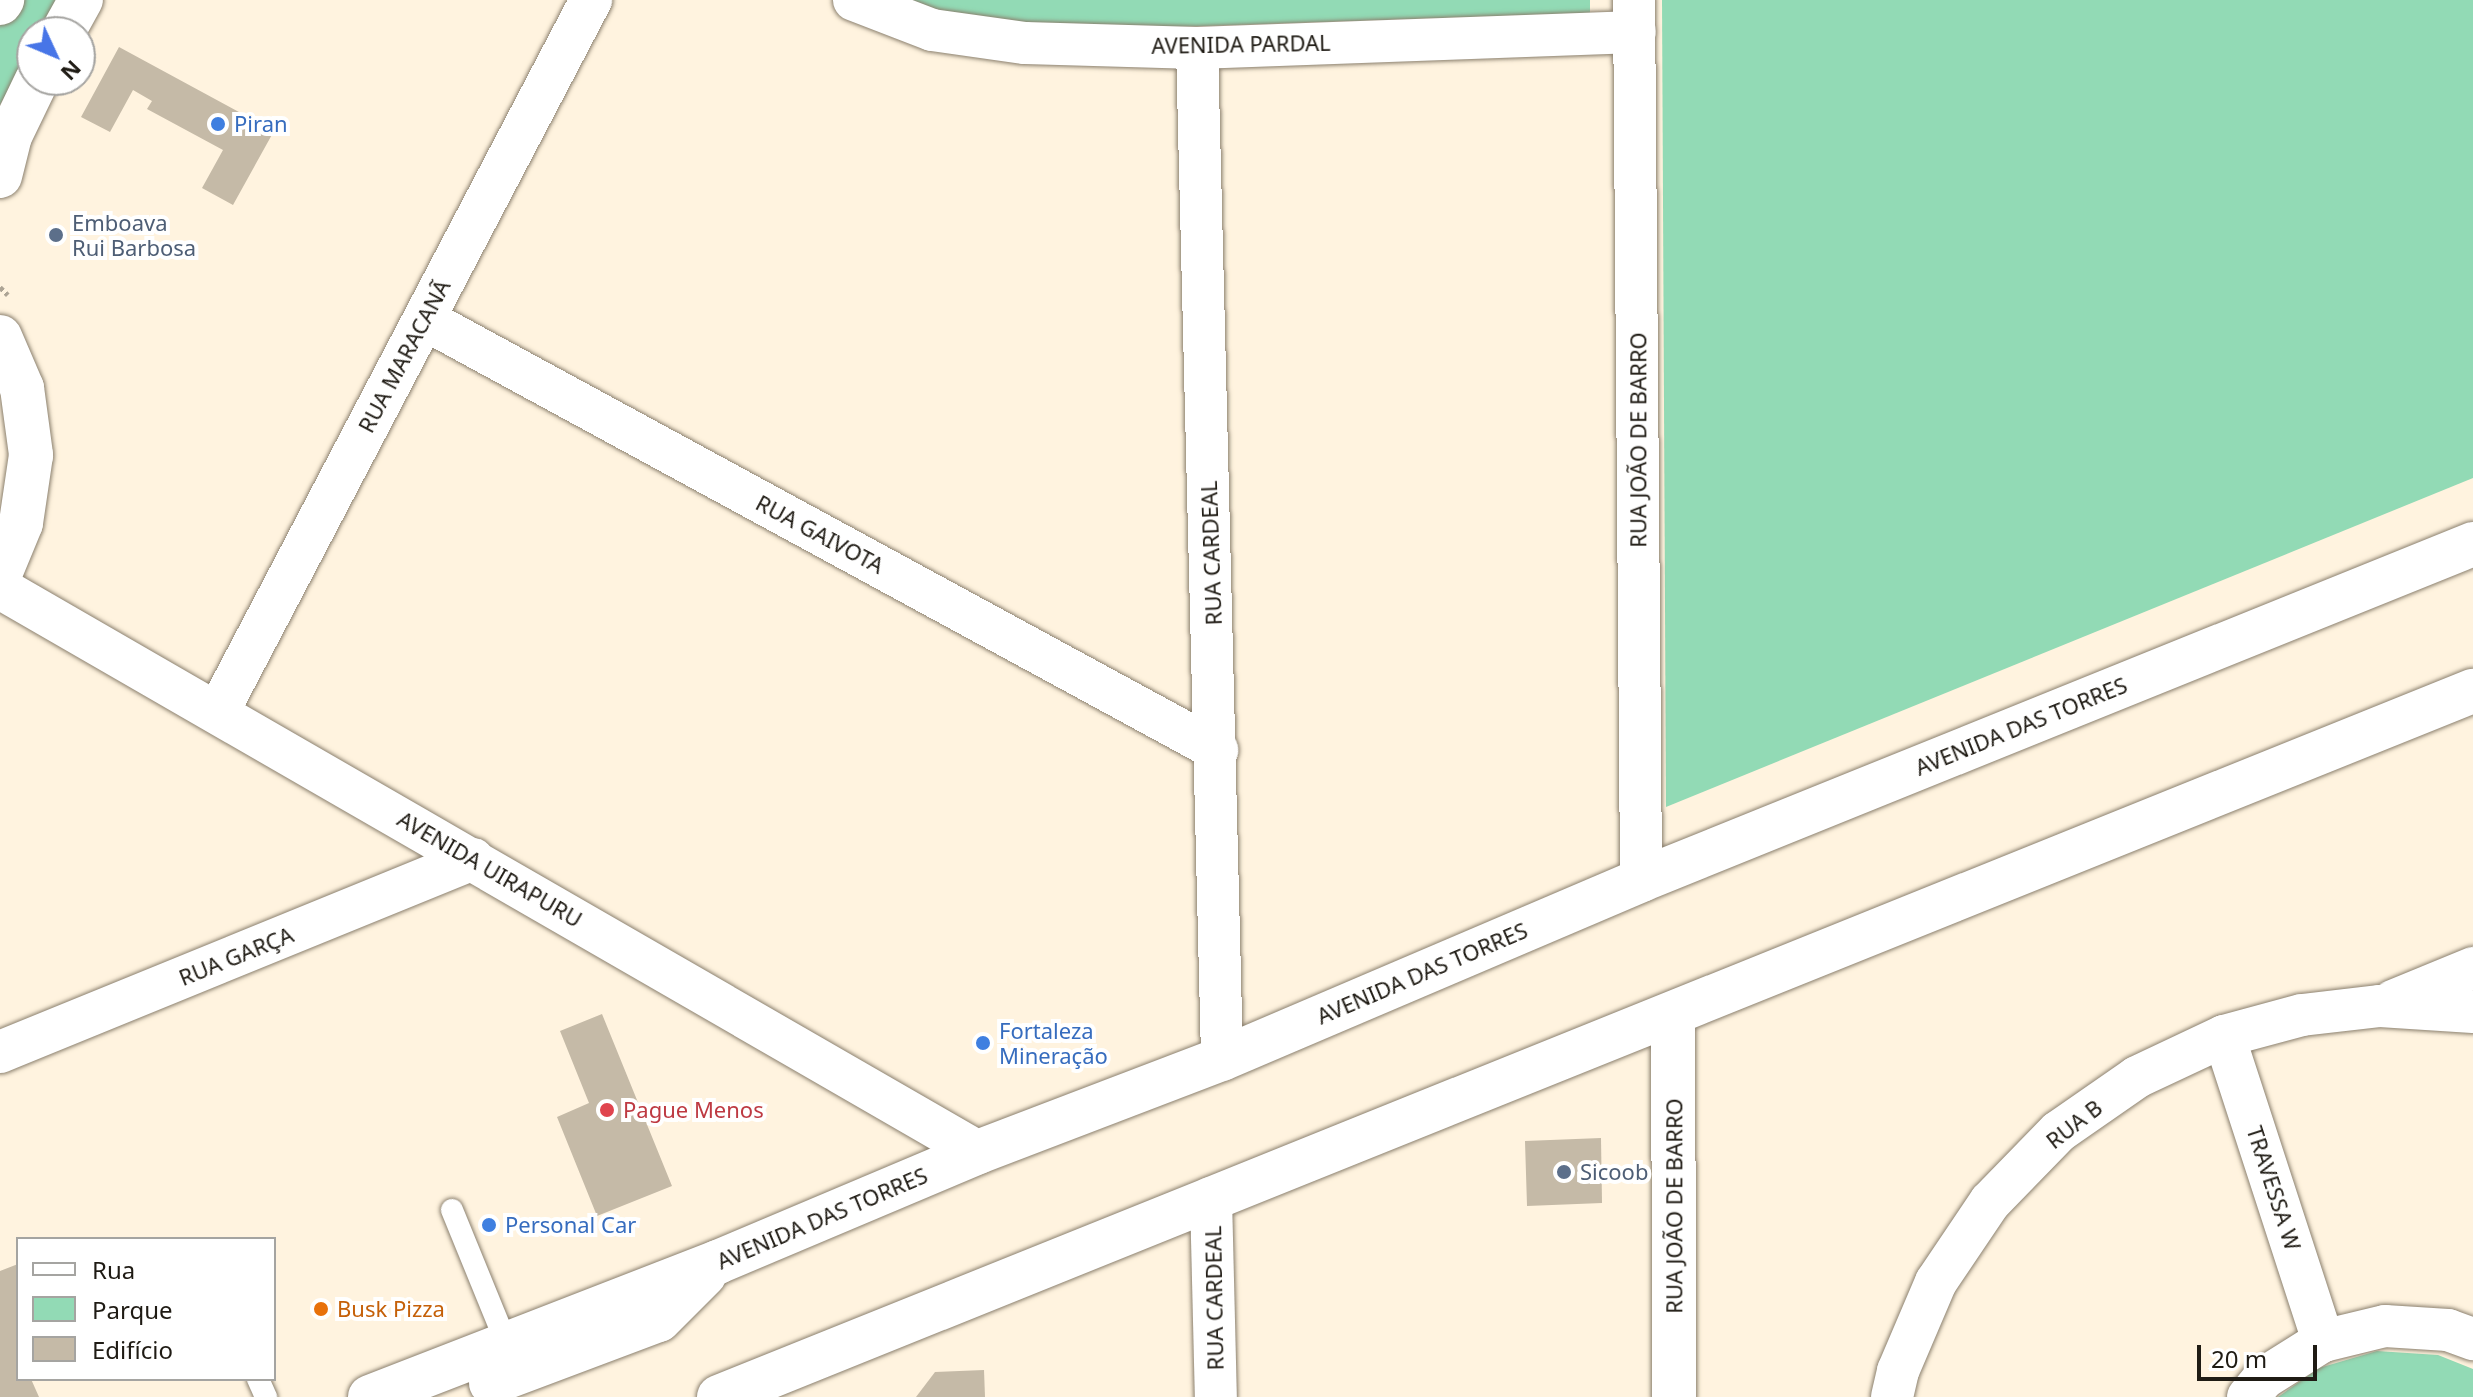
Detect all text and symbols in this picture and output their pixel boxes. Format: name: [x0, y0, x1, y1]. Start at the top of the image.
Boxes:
north arrow: [16, 16, 96, 96]
street label: AVENIDA PARDAL: [1151, 29, 1331, 59]
text: N: [55, 54, 89, 88]
place label: Piran: [234, 111, 288, 137]
marker: Piran: [209, 115, 227, 133]
place label: Emboava Rui Barbosa: [72, 209, 196, 260]
marker: Emboava Rui Barbosa: [47, 226, 65, 244]
street label: RUA MARACANÃ: [353, 275, 455, 437]
street label: RUA JOÃO DE BARRO: [1625, 332, 1651, 548]
street label: RUA CARDEAL: [1195, 480, 1227, 626]
street label: RUA GAIVOTA: [752, 489, 888, 579]
street label: AVENIDA DAS TORRES: [1911, 671, 2131, 781]
street label: AVENIDA UIRAPURU: [393, 805, 587, 933]
street label: AVENIDA DAS TORRES: [1313, 917, 1531, 1029]
street label: RUA GARÇA: [175, 921, 297, 991]
place label: Fortaleza Mineração: [999, 1017, 1108, 1068]
marker: Fortaleza Mineração: [974, 1034, 992, 1052]
street label: RUA B: [2041, 1094, 2107, 1154]
place label: Pague Menos: [623, 1097, 764, 1123]
street label: RUA JOÃO DE BARRO: [1661, 1098, 1687, 1314]
marker: Pague Menos: [598, 1101, 616, 1119]
street label: TRAVESSA W: [2242, 1123, 2306, 1253]
place label: Sicoob: [1580, 1159, 1648, 1185]
street label: AVENIDA DAS TORRES: [713, 1162, 931, 1274]
marker: Sicoob: [1555, 1163, 1573, 1181]
place label: Personal Car: [505, 1212, 636, 1238]
marker: Personal Car: [480, 1216, 498, 1234]
street label: RUA CARDEAL: [1200, 1225, 1228, 1371]
legend: [16, 1237, 276, 1381]
text: Rua: [92, 1253, 135, 1286]
text: Parque: [92, 1293, 173, 1326]
place label: Busk Pizza: [337, 1296, 445, 1322]
marker: Busk Pizza: [312, 1300, 330, 1318]
scale bar: [2201, 1329, 2321, 1379]
text: Edifício: [92, 1333, 173, 1366]
text: 20 m: [2211, 1342, 2267, 1375]

